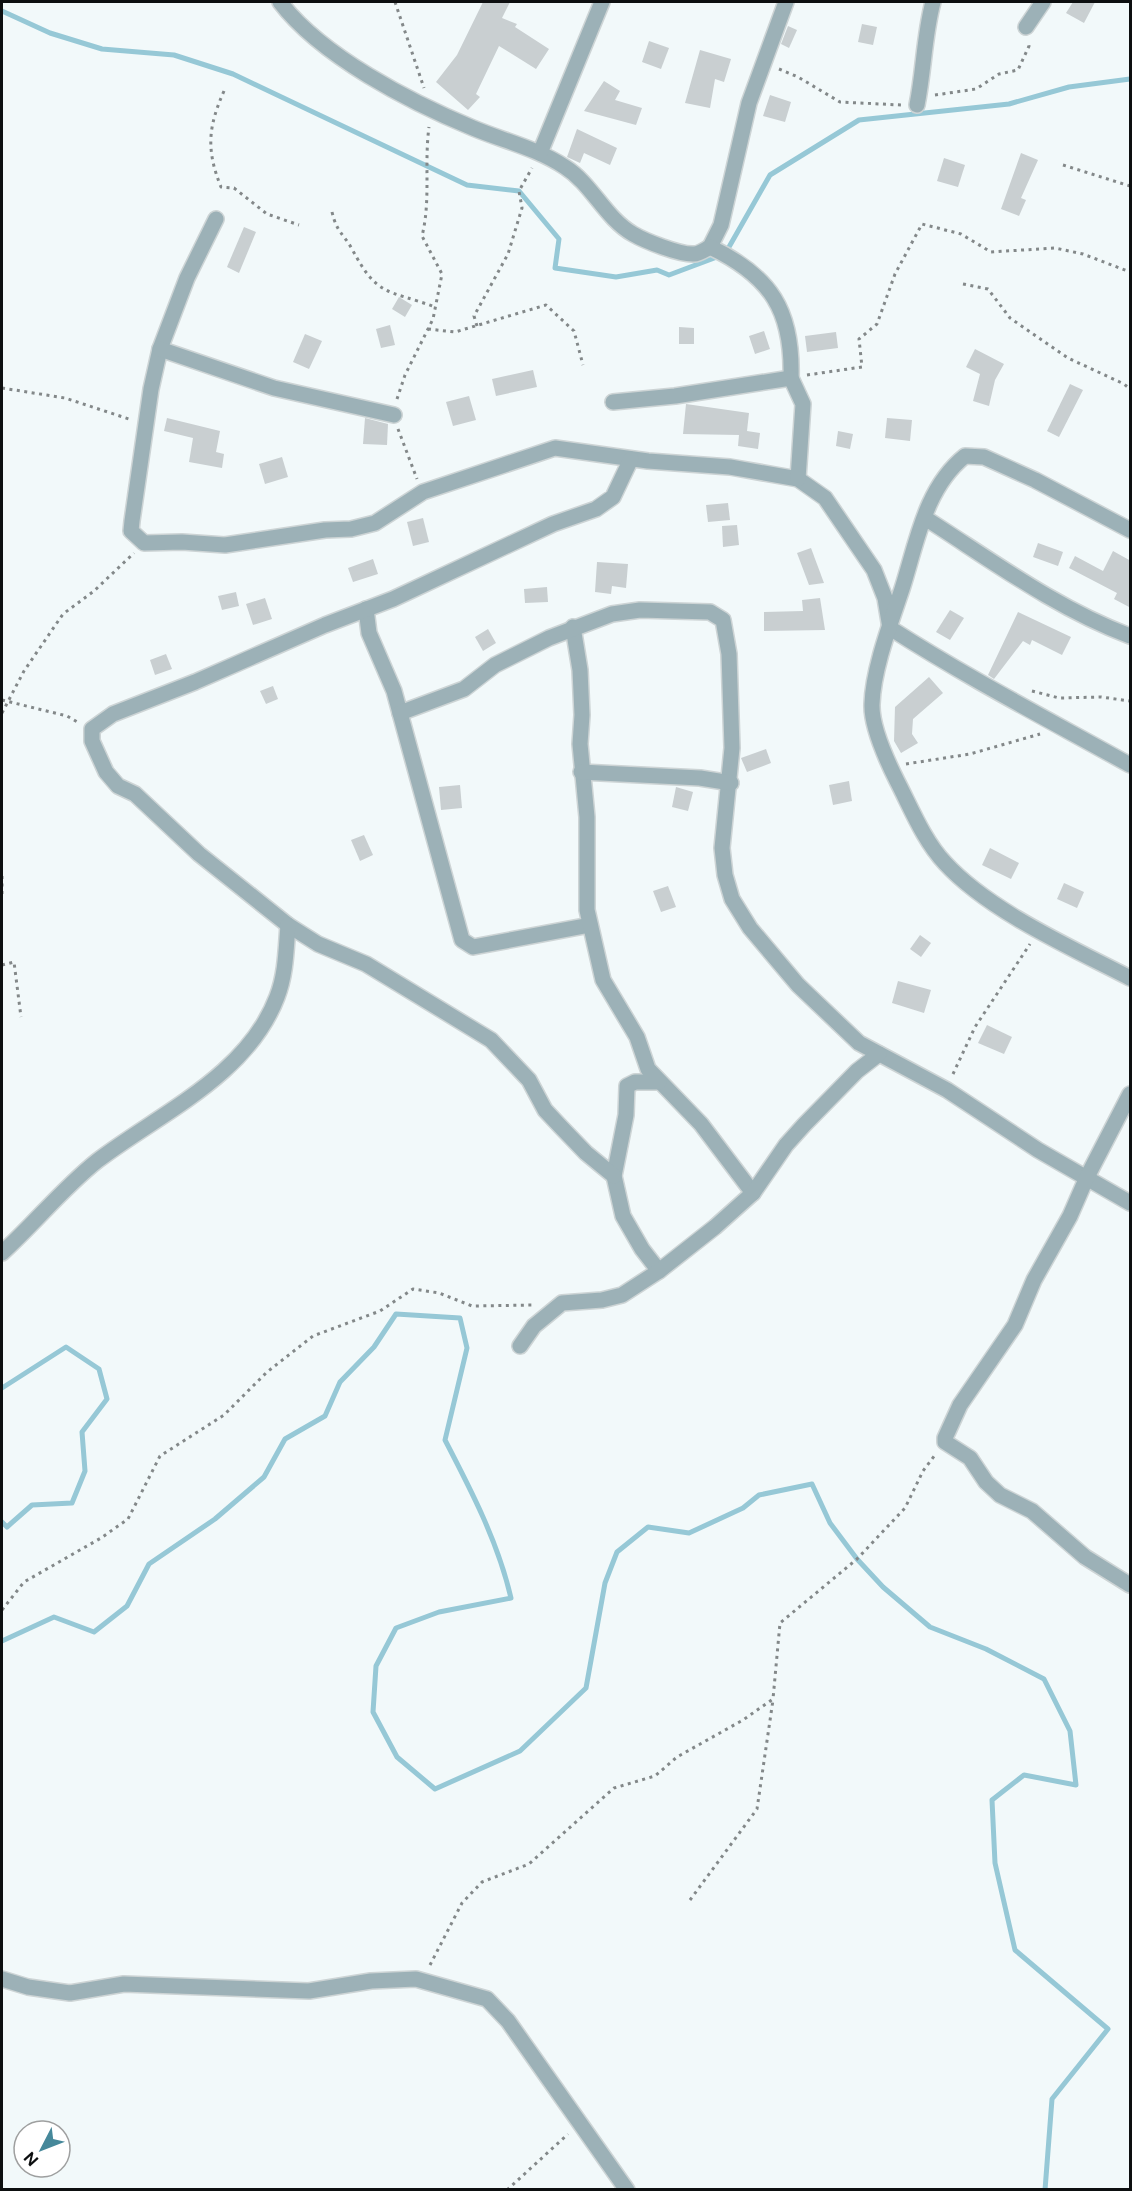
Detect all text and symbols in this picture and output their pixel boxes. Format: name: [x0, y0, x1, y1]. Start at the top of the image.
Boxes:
north arrow: [12, 2119, 72, 2179]
text: N: [20, 2148, 42, 2170]

